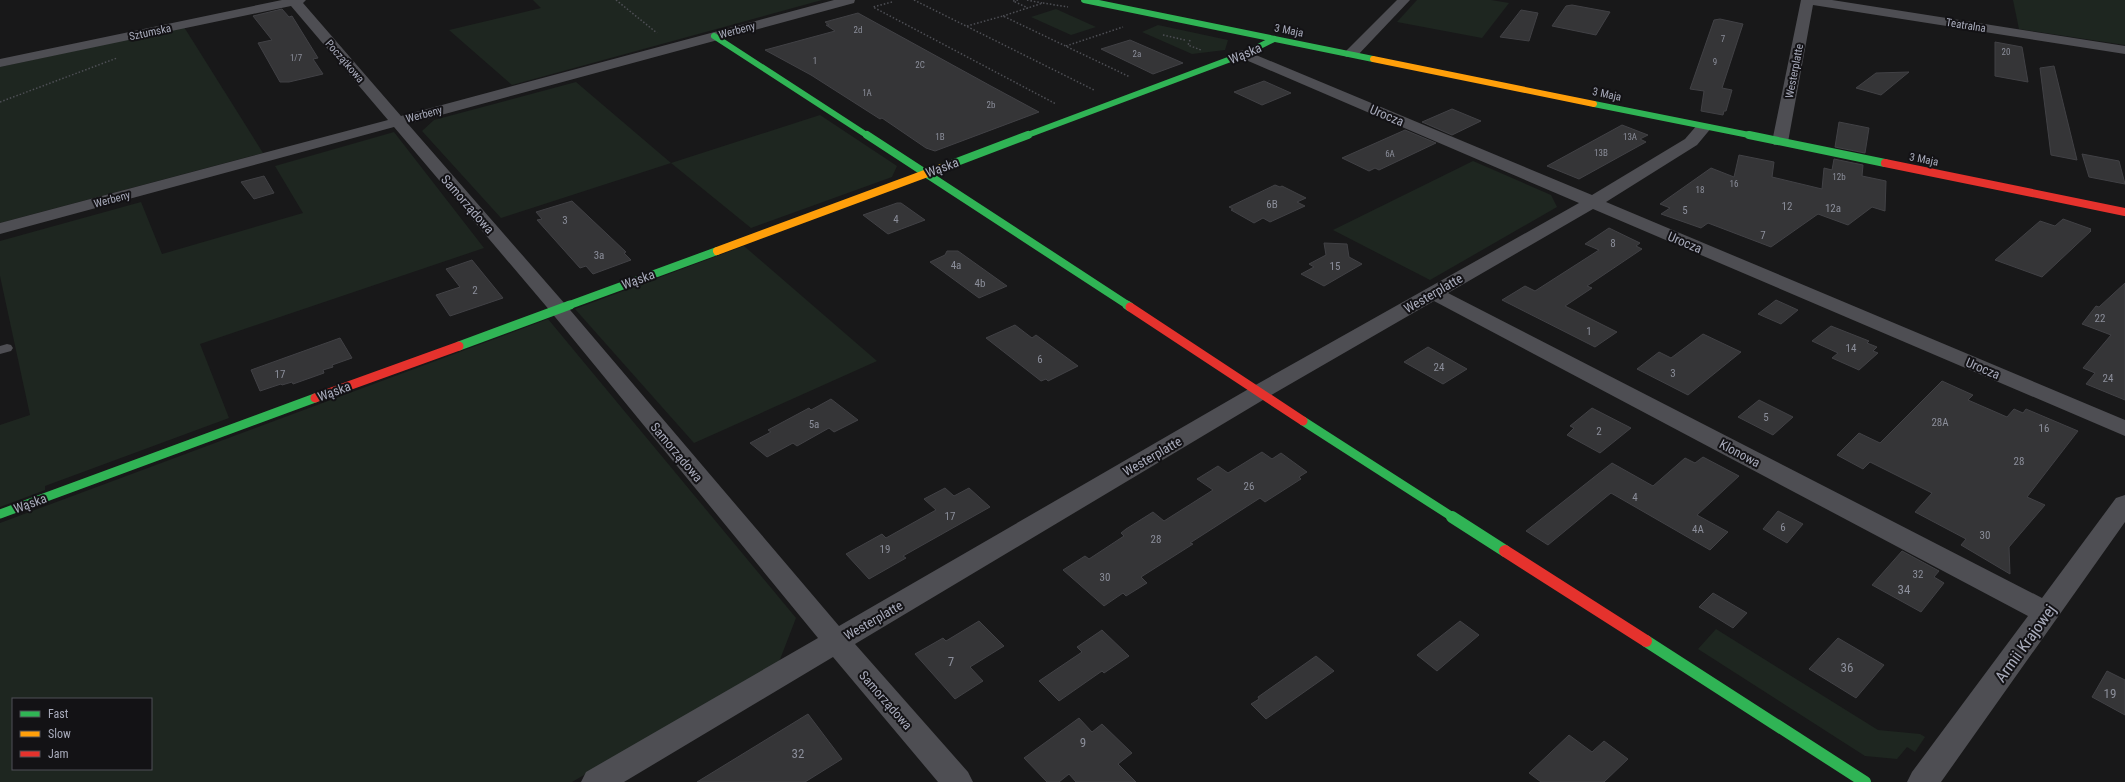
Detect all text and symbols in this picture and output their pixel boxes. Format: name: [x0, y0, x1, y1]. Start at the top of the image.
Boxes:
street label: Teatralna: [1945, 16, 1987, 35]
street label: Werbeny: [717, 19, 757, 42]
street label: 3 Maja: [1273, 21, 1305, 40]
street label: Sztumska: [128, 22, 172, 43]
house number: 2d: [854, 25, 862, 35]
house number: 7: [1721, 34, 1726, 44]
street label: Początkowa: [322, 37, 367, 86]
street label: Wąska: [1227, 40, 1264, 67]
street label: Westerplatte: [1783, 43, 1806, 99]
house number: 20: [2002, 47, 2010, 57]
house number: 2a: [1133, 49, 1141, 59]
house number: 1/7: [290, 53, 303, 63]
house number: 1: [813, 56, 817, 66]
house number: 9: [1713, 57, 1717, 67]
house number: 2C: [915, 60, 925, 70]
street label: 3 Maja: [1591, 85, 1623, 104]
house number: 1A: [862, 88, 872, 98]
house number: 2b: [987, 100, 996, 110]
street label: Urocza: [1367, 102, 1406, 129]
street label: Werbeny: [404, 103, 444, 126]
house number: 1B: [935, 132, 945, 142]
house number: 13A: [1623, 132, 1637, 142]
house number: 13B: [1594, 148, 1608, 158]
house number: 6A: [1385, 149, 1395, 159]
street label: 3 Maja: [1908, 150, 1940, 169]
street label: Wąska: [924, 155, 961, 180]
street label: Samorządowa: [438, 172, 497, 237]
house number: 12b: [1832, 172, 1846, 182]
house number: 16: [1730, 179, 1738, 189]
house number: 18: [1696, 185, 1704, 195]
street label: Werbeny: [92, 188, 132, 211]
house number: 6B: [1266, 198, 1278, 211]
house number: 12: [1782, 200, 1792, 213]
house number: 12a: [1825, 202, 1841, 215]
house number: 5: [1682, 204, 1688, 217]
house number: 4: [893, 213, 899, 226]
house number: 3: [562, 214, 568, 227]
street label: Urocza: [1665, 229, 1704, 256]
house number: 7: [1760, 229, 1766, 242]
house number: 8: [1610, 237, 1616, 250]
house number: 3a: [594, 249, 604, 262]
house number: 4a: [951, 259, 961, 272]
house number: 15: [1330, 260, 1340, 273]
street label: Wąska: [620, 267, 657, 292]
street label: Westerplatte: [1401, 271, 1465, 316]
house number: 4b: [975, 277, 985, 290]
house number: 2: [472, 284, 478, 297]
house number: 22: [2095, 312, 2105, 325]
house number: 1: [1586, 325, 1592, 338]
house number: 14: [1846, 342, 1857, 355]
house number: 6: [1037, 353, 1043, 366]
street label: Urocza: [1963, 355, 2002, 382]
house number: 24: [1434, 361, 1445, 374]
house number: 3: [1670, 367, 1676, 380]
house number: 17: [275, 368, 285, 381]
house number: 24: [2103, 372, 2114, 385]
street label: Wąska: [316, 379, 353, 404]
house number: 5: [1763, 411, 1769, 424]
house number: 28A: [1931, 416, 1949, 429]
house number: 5a: [809, 418, 819, 431]
street label: Samorządowa: [647, 420, 706, 485]
house number: 16: [2039, 422, 2049, 435]
house number: 2: [1596, 425, 1602, 438]
street label: Westerplatte: [1120, 434, 1184, 479]
street label: Klonowa: [1717, 436, 1763, 470]
house number: 28: [2014, 455, 2024, 468]
house number: 26: [1244, 480, 1254, 493]
street label: Wąska: [12, 491, 49, 516]
house number: 4: [1632, 491, 1638, 504]
house number: 17: [945, 510, 955, 523]
house number: 6: [1780, 521, 1786, 534]
house number: 4A: [1692, 523, 1705, 536]
house number: 30: [1980, 529, 1990, 542]
house number: 28: [1151, 533, 1161, 546]
house number: 19: [880, 543, 890, 556]
house number: 32: [1913, 568, 1923, 581]
house number: 30: [1100, 571, 1110, 584]
house number: 34: [1898, 582, 1911, 597]
street label: Westerplatte: [841, 598, 905, 643]
street label: Armii Krajowej: [1991, 601, 2060, 686]
house number: 7: [948, 654, 954, 669]
house number: 36: [1841, 660, 1853, 675]
street label: Samorządowa: [856, 668, 915, 733]
house number: 19: [2104, 686, 2116, 701]
legend: [12, 698, 152, 770]
text: Fast: [48, 707, 69, 721]
text: Slow: [48, 727, 71, 741]
house number: 9: [1080, 735, 1086, 750]
house number: 32: [792, 746, 804, 761]
text: Jam: [48, 747, 69, 761]

